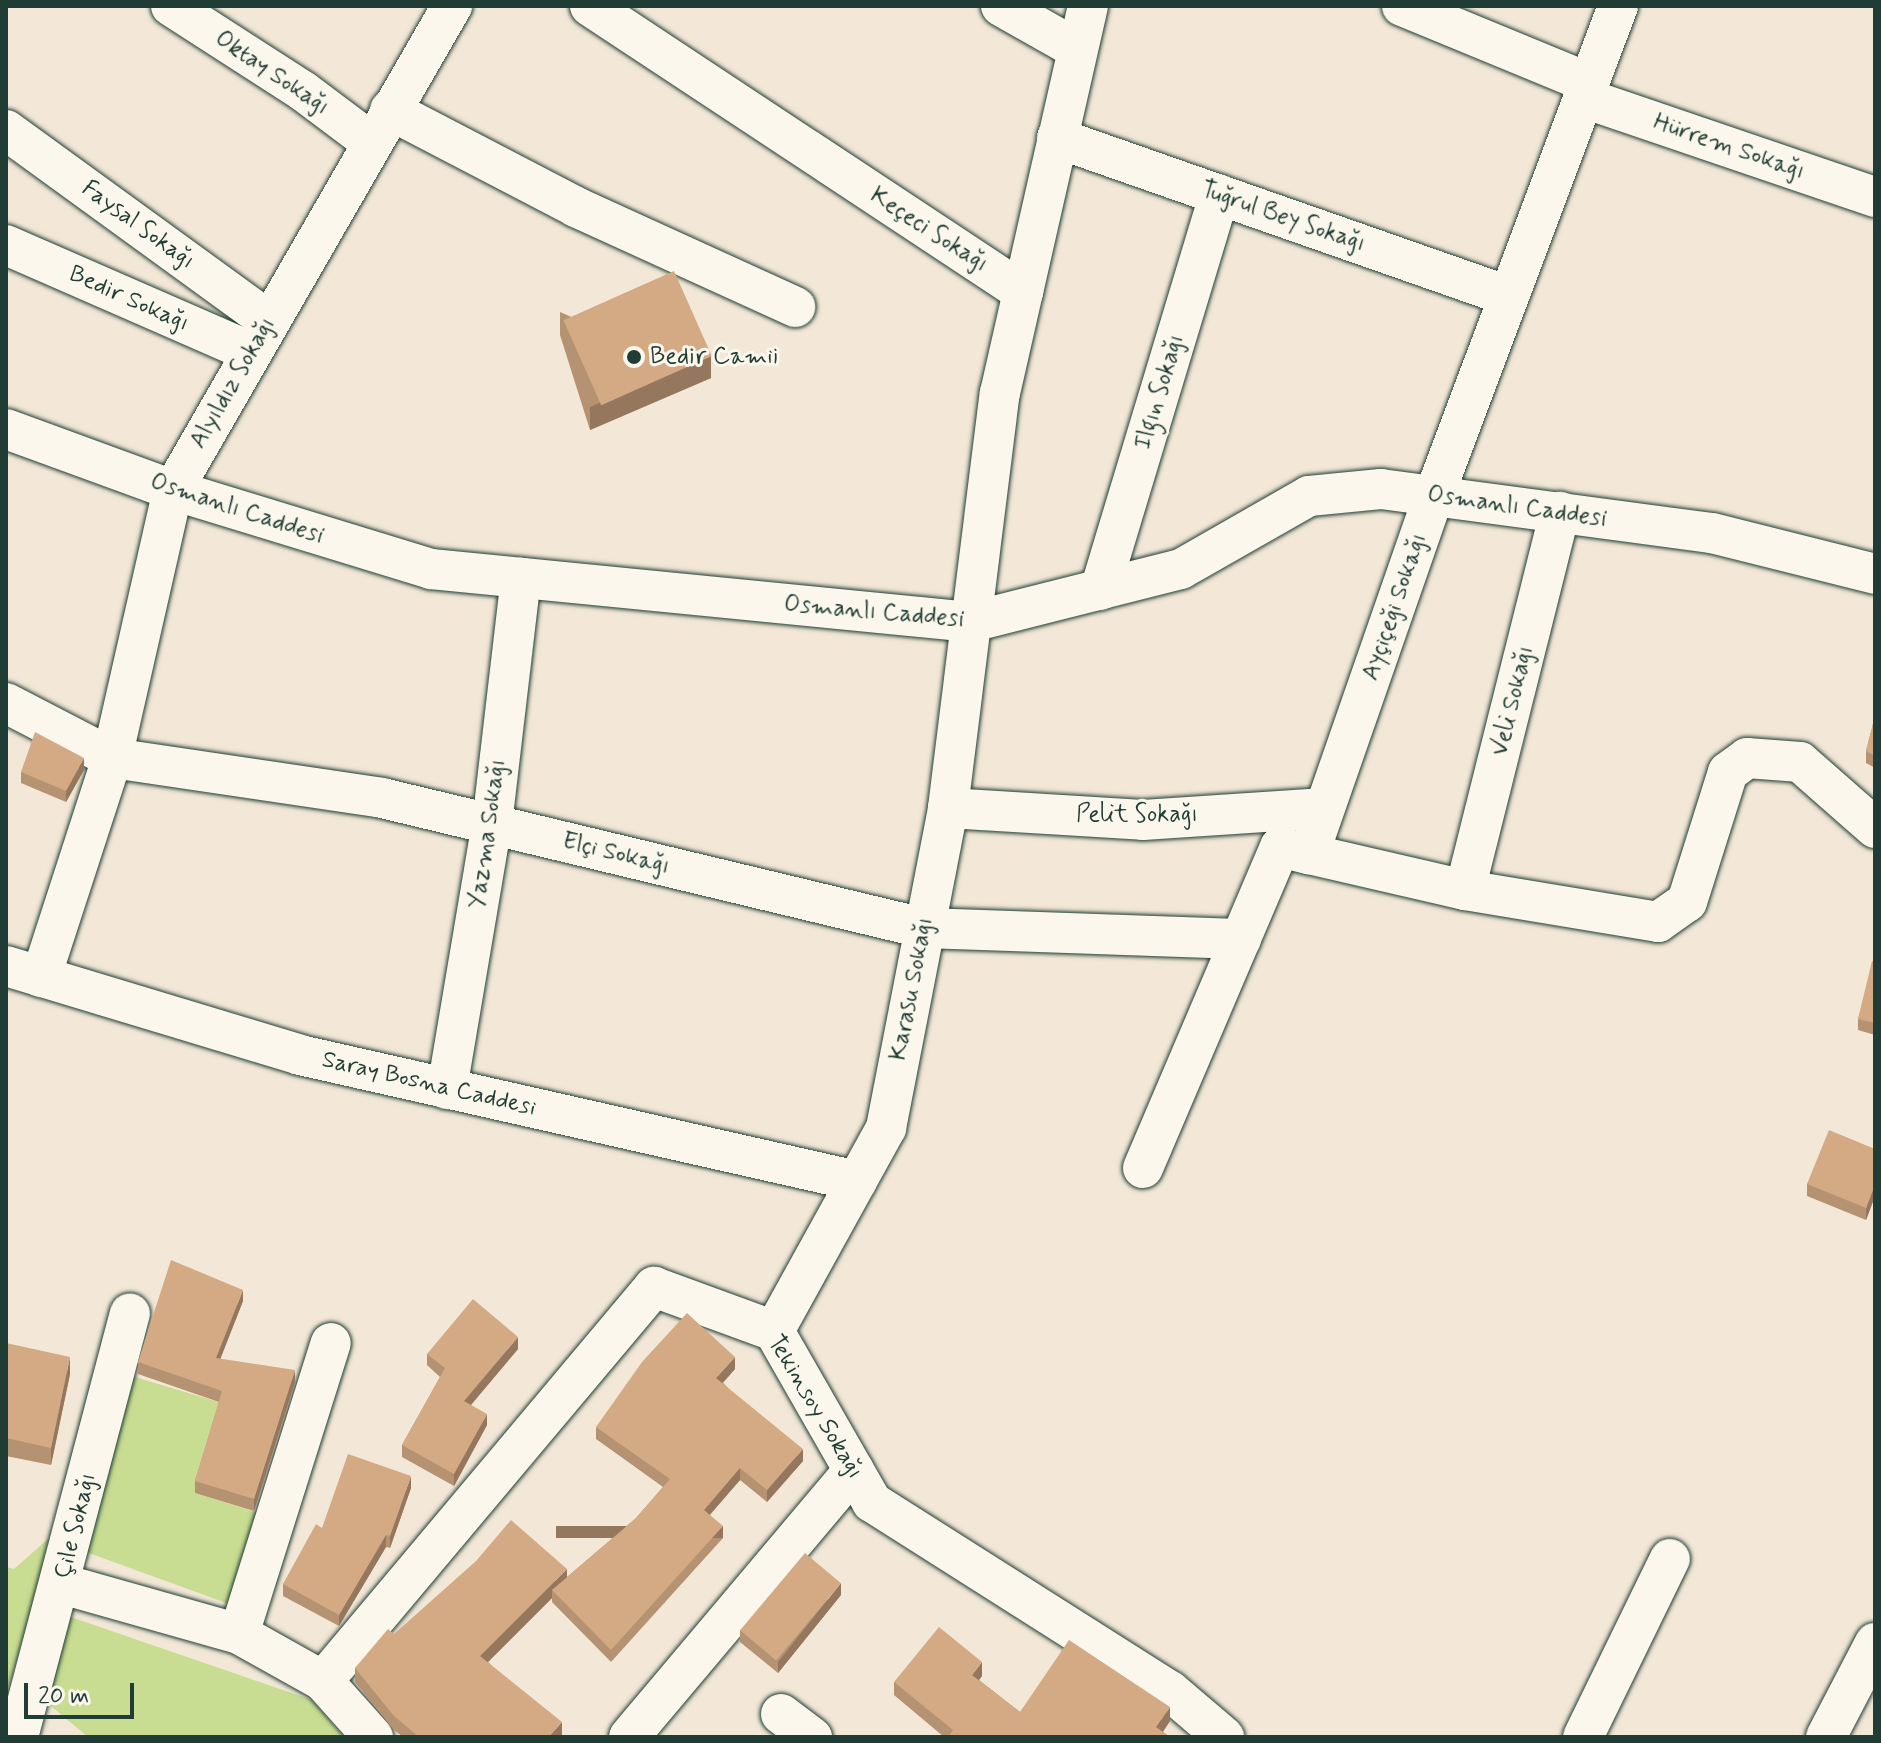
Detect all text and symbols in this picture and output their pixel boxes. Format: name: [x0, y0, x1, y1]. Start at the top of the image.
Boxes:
street label: Oktay Sokağı: [209, 24, 335, 122]
street label: Hürrem Sokağı: [1651, 108, 1807, 186]
street label: Faysal Sokağı: [75, 173, 201, 277]
street label: Tuğrul Bey Sokağı: [1195, 175, 1371, 259]
street label: Keçeci Sokağı: [863, 180, 995, 280]
street label: Bedir Sokağı: [64, 260, 194, 338]
street label: Alyıldız Sokağı: [183, 311, 283, 455]
street label: Ilgın Sokağı: [1129, 330, 1191, 454]
place label: Bedir Camii: [650, 343, 777, 371]
marker: Bedir Camii: [625, 348, 643, 366]
street label: Osmanlı Caddesi: [147, 467, 327, 551]
street label: Osmanlı Caddesi: [1426, 480, 1608, 534]
street label: Ayçiçeği Sokağı: [1357, 531, 1433, 683]
street label: Osmanlı Caddesi: [783, 590, 965, 634]
street label: Veli Sokağı: [1485, 643, 1541, 759]
street label: Yazma Sokağı: [463, 757, 513, 911]
street label: Pelit Sokağı: [1075, 801, 1199, 829]
street label: Elçi Sokağı: [560, 827, 672, 881]
street label: Karasu Sokağı: [884, 915, 940, 1063]
street label: Saray Bosna Caddesi: [319, 1045, 539, 1123]
street label: Tekinsoy Sokağı: [761, 1329, 869, 1485]
street label: Çile Sokağı: [49, 1469, 103, 1583]
scale bar: [28, 1667, 138, 1717]
text: 20 m: [38, 1681, 89, 1712]

